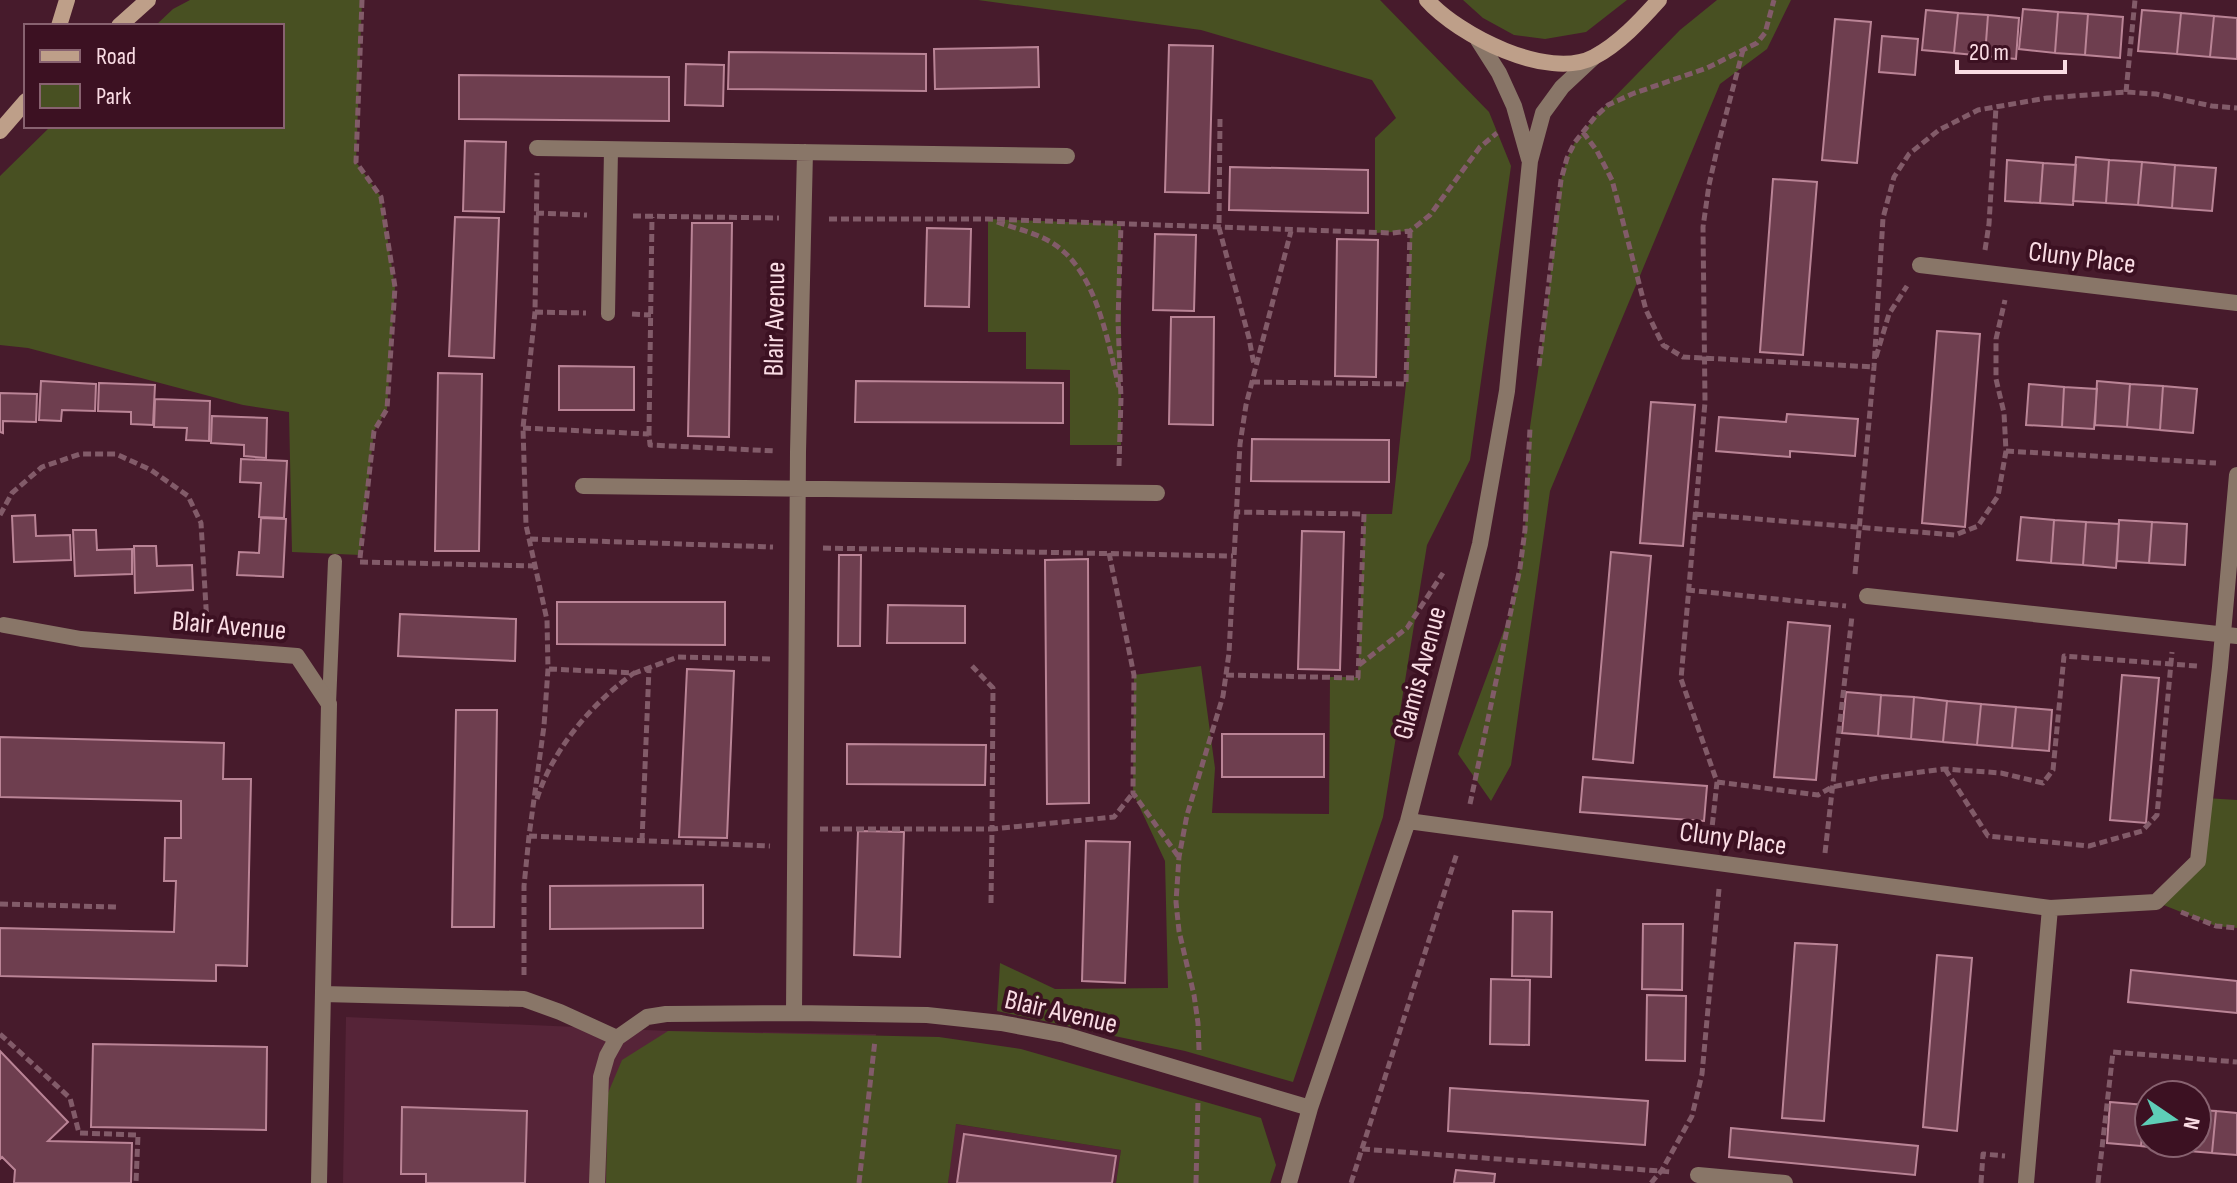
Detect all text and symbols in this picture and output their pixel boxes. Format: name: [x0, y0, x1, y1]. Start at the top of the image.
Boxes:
legend: [24, 24, 284, 128]
scale bar: [1957, 24, 2065, 74]
text: 20 m: [1969, 38, 2009, 67]
text: Road: [96, 42, 136, 71]
text: Park: [96, 82, 131, 111]
street label: Cluny Place: [2026, 235, 2138, 281]
street label: Blair Avenue: [758, 261, 792, 377]
street label: Glamis Avenue: [1386, 603, 1454, 743]
street label: Blair Avenue: [170, 605, 288, 647]
street label: Cluny Place: [1677, 815, 1789, 863]
street label: Blair Avenue: [1001, 983, 1121, 1041]
north arrow: [2133, 1079, 2213, 1159]
text: N: [2177, 1114, 2206, 1132]

